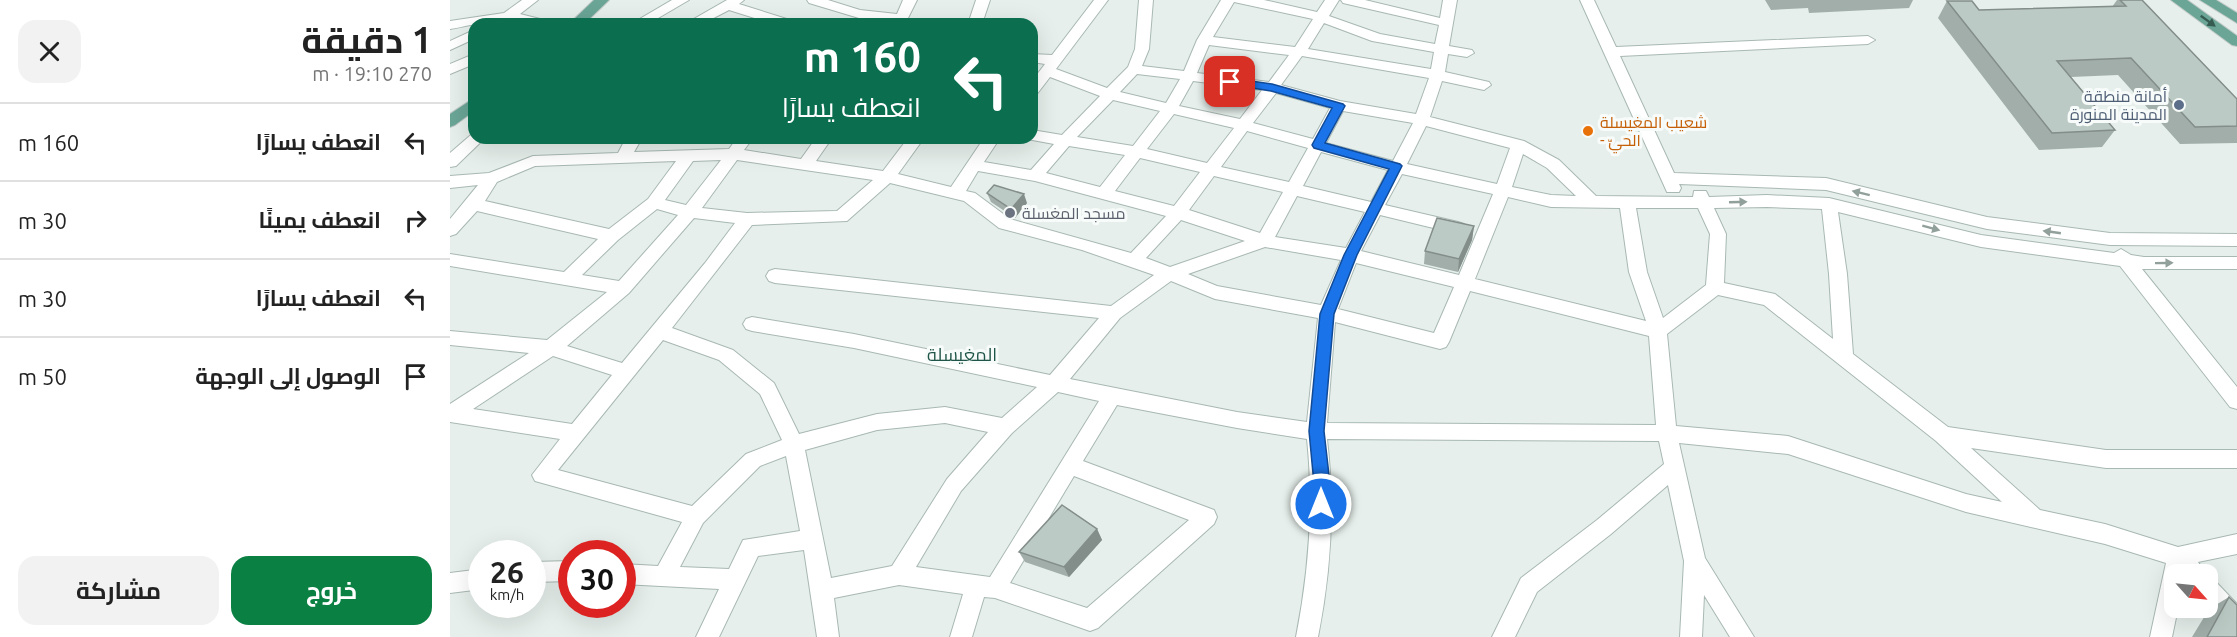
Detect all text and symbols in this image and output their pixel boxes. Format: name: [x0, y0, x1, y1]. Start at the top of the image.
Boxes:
one-way arrow: [2199, 15, 2215, 27]
text: 1 دقيقة: [301, 19, 432, 60]
button: close: [18, 20, 81, 83]
text: 160 m: [804, 33, 921, 80]
icon: left: [942, 42, 1020, 120]
pin: [1204, 56, 1255, 107]
text: 270 m · 19:10: [312, 62, 432, 85]
icon: arrive: [1213, 65, 1246, 98]
place label: أمانة منطقة المدينة المنورة: [2070, 87, 2167, 124]
text: انعطف يسارًا: [782, 92, 921, 122]
marker: أمانة منطقة المدينة المنورة: [2172, 98, 2186, 112]
place label: شعيب المغيسلة - الحيّ: [1600, 113, 1707, 154]
marker: شعيب المغيسلة - الحيّ: [1581, 124, 1595, 138]
icon: left: [399, 126, 432, 159]
text: انعطف يسارًا: [256, 129, 381, 154]
text: 160 m: [18, 130, 79, 155]
one-way arrow: [1852, 187, 1870, 197]
one-way arrow: [1729, 197, 1748, 206]
icon: right: [399, 204, 432, 237]
place label: مسجد المغسلة: [1022, 204, 1126, 223]
marker: مسجد المغسلة: [1003, 206, 1017, 220]
text: انعطف يمينًا: [259, 207, 381, 232]
text: 30 m: [18, 208, 67, 233]
one-way arrow: [1921, 223, 1940, 233]
one-way arrow: [2042, 228, 2061, 237]
one-way arrow: [2155, 258, 2174, 268]
icon: left: [399, 282, 432, 315]
text: انعطف يسارًا: [256, 285, 381, 310]
text: 30 m: [18, 286, 67, 311]
district label: المغيسلة: [927, 344, 997, 364]
icon: arrive: [399, 360, 432, 393]
text: الوصول إلى الوجهة: [195, 363, 381, 388]
text: 50 m: [18, 364, 67, 389]
position arrow: [1289, 472, 1353, 536]
speed limit sign: 30: [558, 540, 636, 618]
text: 26: [490, 555, 524, 589]
button: مشاركة: [18, 556, 219, 625]
button: خروج: [231, 556, 432, 625]
north arrow: [2164, 564, 2218, 618]
map controls: [2164, 564, 2218, 618]
text: km/h: [490, 586, 524, 603]

